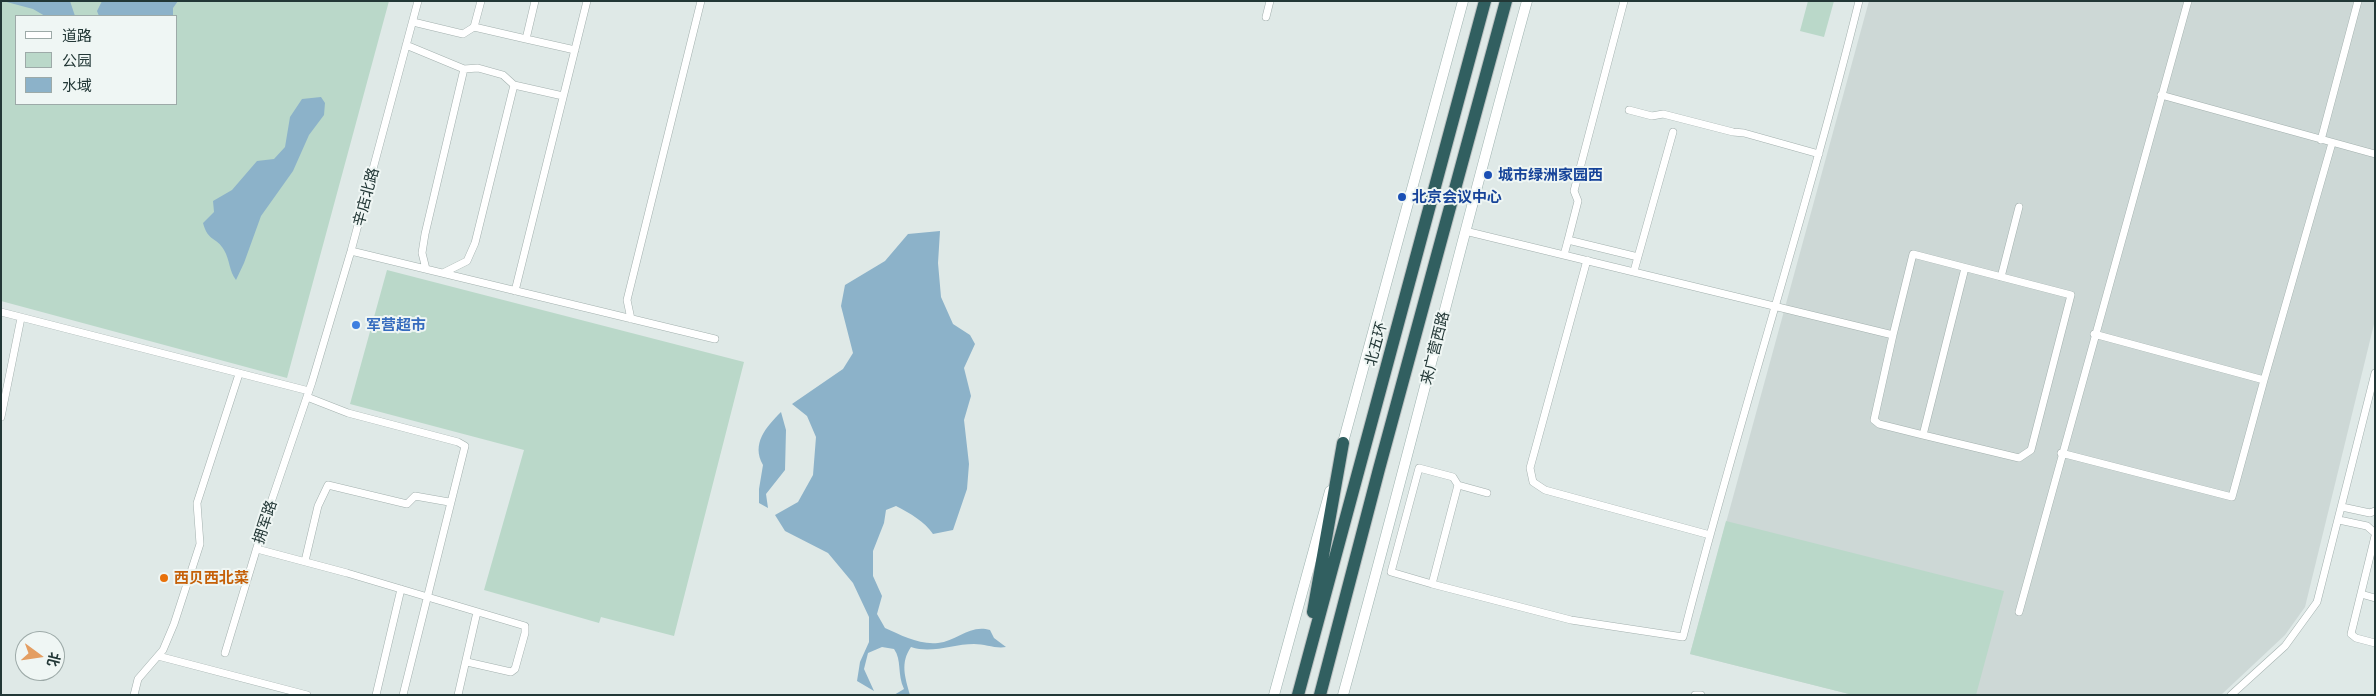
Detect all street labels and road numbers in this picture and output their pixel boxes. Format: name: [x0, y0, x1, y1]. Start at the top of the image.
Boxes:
street label: 辛店北路: [350, 166, 382, 228]
street label: 来广营西路: [1417, 309, 1453, 387]
street label: 北五环: [1361, 320, 1391, 368]
street label: 拥军路: [249, 498, 281, 546]

